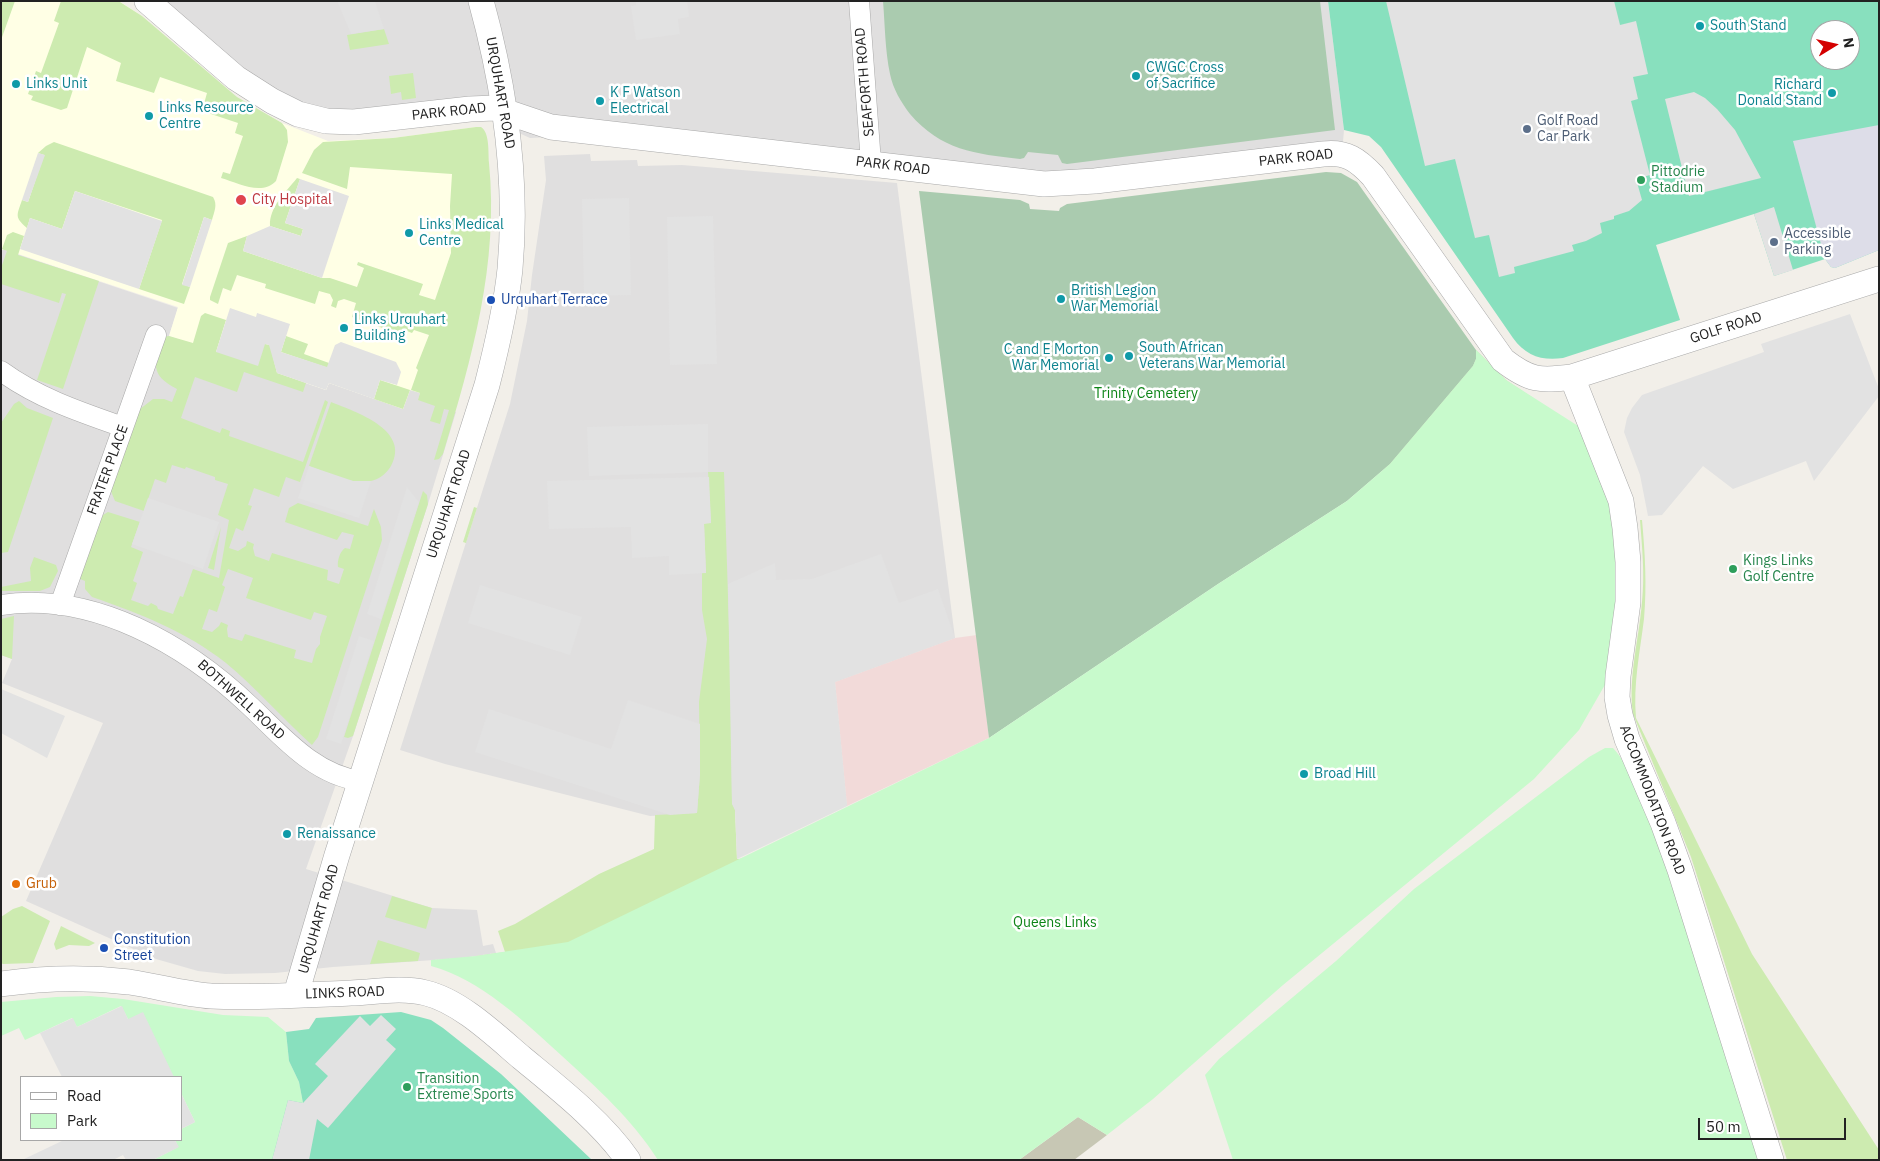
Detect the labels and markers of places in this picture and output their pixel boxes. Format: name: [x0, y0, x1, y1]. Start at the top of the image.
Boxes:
place label: South Stand: [1710, 18, 1787, 34]
marker: South Stand: [1694, 20, 1706, 32]
place label: CWGC Cross of Sacrifice: [1146, 60, 1224, 92]
marker: CWGC Cross of Sacrifice: [1130, 70, 1142, 82]
place label: Links Unit: [26, 76, 88, 92]
place label: Richard Donald Stand: [1738, 77, 1822, 110]
marker: Links Unit: [10, 78, 22, 90]
place label: K F Watson Electrical: [610, 85, 681, 118]
marker: Richard Donald Stand: [1826, 87, 1838, 99]
marker: K F Watson Electrical: [594, 95, 606, 107]
place label: Links Resource Centre: [159, 100, 254, 132]
marker: Links Resource Centre: [143, 110, 155, 122]
place label: Golf Road Car Park: [1537, 113, 1598, 146]
marker: Golf Road Car Park: [1521, 123, 1533, 135]
place label: Pittodrie Stadium: [1651, 164, 1705, 196]
marker: Pittodrie Stadium: [1635, 174, 1647, 186]
place label: City Hospital: [252, 192, 332, 208]
marker: City Hospital: [234, 193, 248, 207]
place label: Links Medical Centre: [419, 217, 504, 250]
place label: Accessible Parking: [1784, 226, 1851, 258]
marker: Links Medical Centre: [403, 227, 415, 239]
marker: Accessible Parking: [1768, 236, 1780, 248]
place label: British Legion War Memorial: [1071, 283, 1158, 316]
place label: Urquhart Terrace: [501, 292, 608, 308]
marker: British Legion War Memorial: [1055, 293, 1067, 305]
marker: Urquhart Terrace: [485, 294, 497, 306]
place label: Links Urquhart Building: [354, 312, 446, 344]
marker: Links Urquhart Building: [338, 322, 350, 334]
place label: South African Veterans War Memorial: [1139, 340, 1285, 372]
place label: C and E Morton War Memorial: [1004, 342, 1099, 374]
marker: South African Veterans War Memorial: [1123, 350, 1135, 362]
marker: C and E Morton War Memorial: [1103, 352, 1115, 364]
place label: Kings Links Golf Centre: [1743, 553, 1814, 586]
marker: Kings Links Golf Centre: [1727, 563, 1739, 575]
place label: Broad Hill: [1314, 766, 1376, 782]
marker: Broad Hill: [1298, 768, 1310, 780]
place label: Renaissance: [297, 826, 376, 842]
marker: Renaissance: [281, 828, 293, 840]
place label: Grub: [26, 876, 57, 892]
marker: Grub: [10, 878, 22, 890]
place label: Constitution Street: [114, 932, 191, 964]
marker: Constitution Street: [98, 942, 110, 954]
place label: Transition Extreme Sports: [417, 1071, 514, 1104]
marker: Transition Extreme Sports: [401, 1081, 413, 1093]

